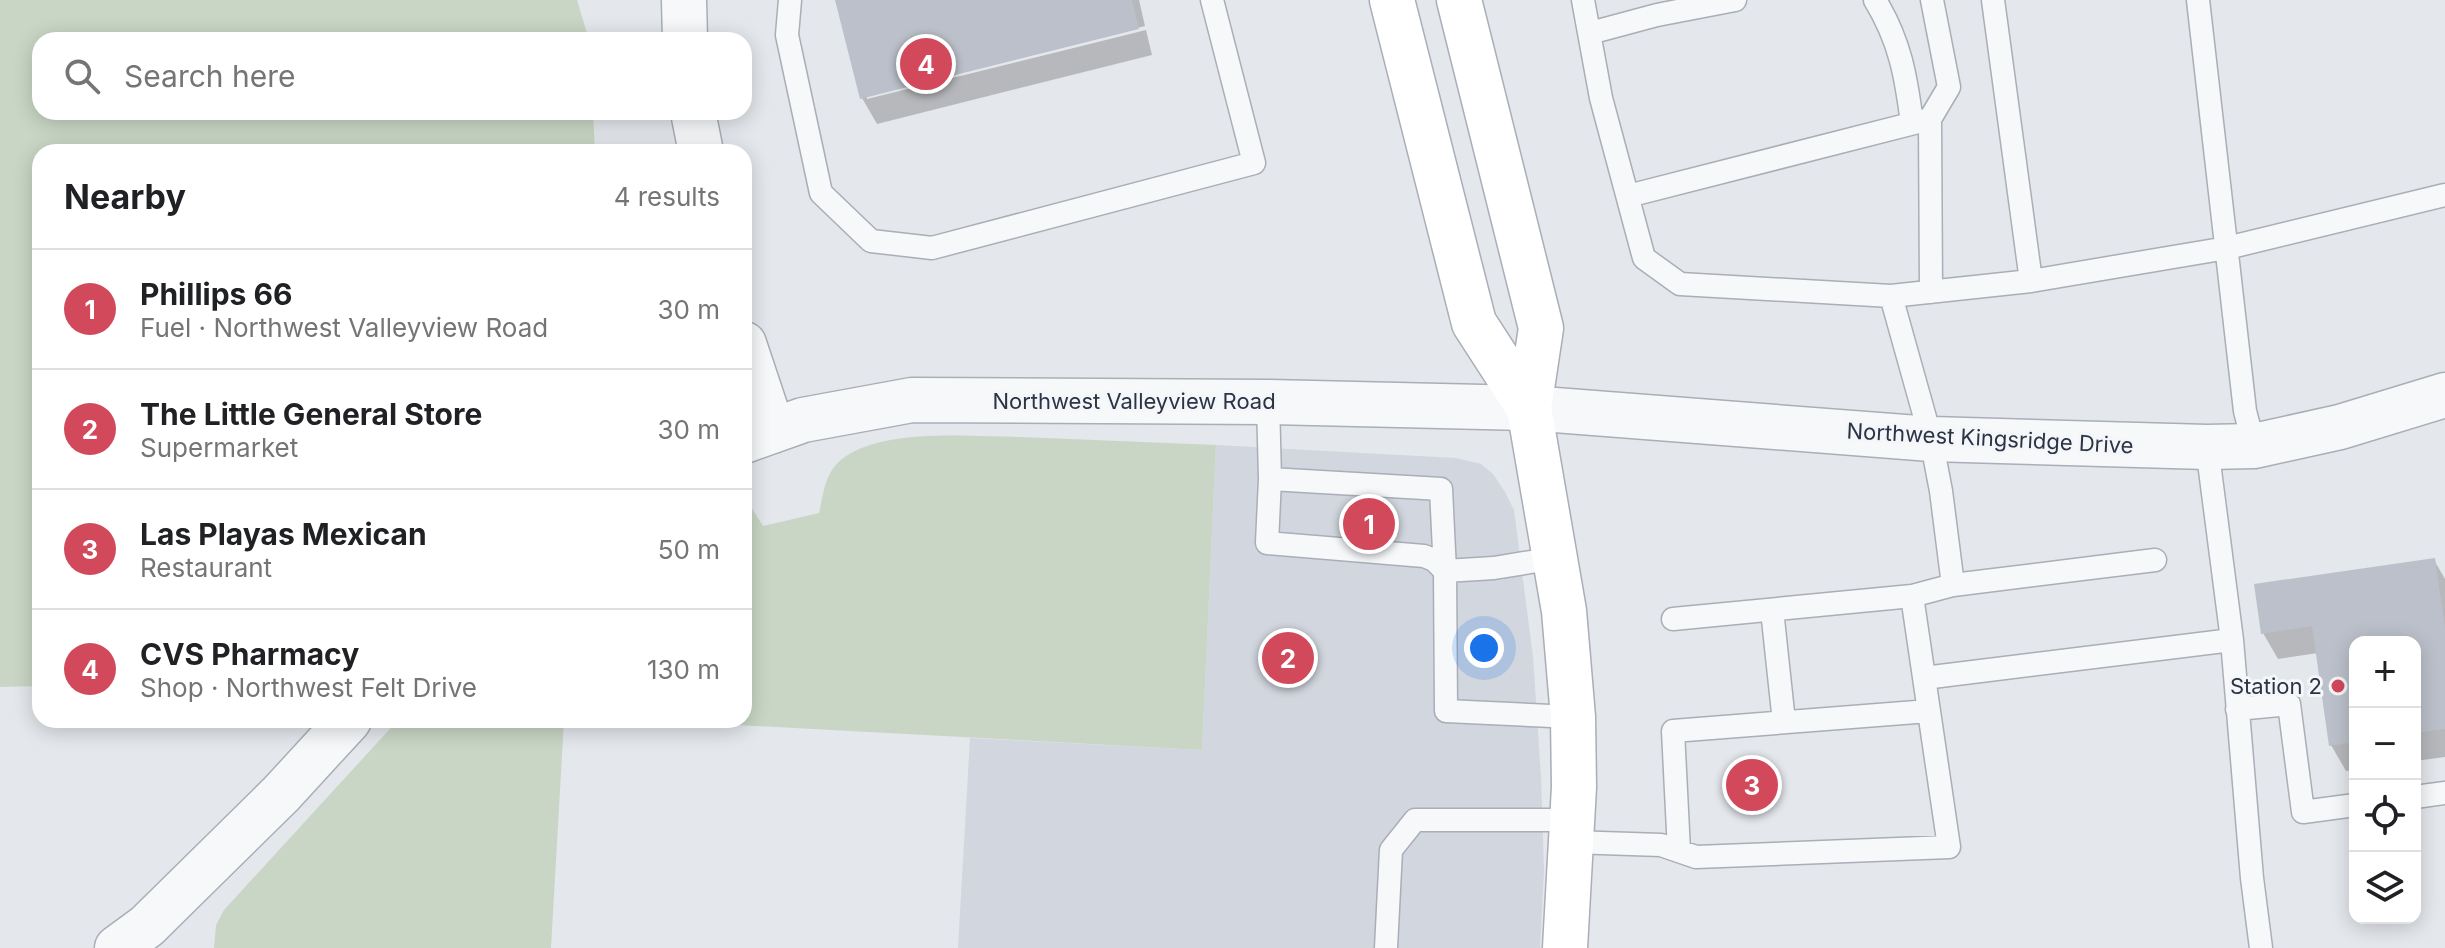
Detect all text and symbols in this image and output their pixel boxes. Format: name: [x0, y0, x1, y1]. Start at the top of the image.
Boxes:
search box: [32, 32, 752, 120]
pin: 4: [900, 34, 952, 94]
icon: search: [60, 54, 104, 98]
text: Search here: [124, 58, 296, 94]
text: Nearby: [64, 176, 186, 217]
text: 4 results: [614, 181, 720, 212]
text: Phillips 66: [140, 276, 292, 312]
text: 1: [84, 294, 96, 325]
text: 30 m: [657, 294, 720, 325]
text: Fuel · Northwest Valleyview Road: [140, 312, 548, 343]
street label: Northwest Valleyview Road: [992, 388, 1276, 414]
text: The Little General Store: [140, 396, 482, 432]
text: 2: [82, 414, 98, 445]
text: 30 m: [657, 414, 720, 445]
street label: Northwest Kingsridge Drive: [1846, 418, 2134, 458]
text: Supermarket: [140, 432, 298, 463]
pin: 1: [1343, 494, 1395, 554]
text: Las Playas Mexican: [140, 516, 427, 552]
text: 3: [82, 534, 98, 565]
text: 50 m: [658, 534, 720, 565]
text: Restaurant: [140, 552, 272, 583]
pin: 2: [1262, 628, 1314, 688]
your location: [1464, 628, 1504, 668]
text: CVS Pharmacy: [140, 636, 359, 672]
map controls: [2349, 636, 2421, 924]
button: +: [2349, 636, 2421, 708]
text: 4: [81, 654, 99, 685]
text: 130 m: [647, 654, 720, 685]
text: Shop · Northwest Felt Drive: [140, 672, 477, 703]
place label: Station 2: [2230, 673, 2322, 699]
marker: Station 2: [2329, 677, 2347, 695]
button: −: [2349, 708, 2421, 780]
pin: 3: [1726, 755, 1778, 815]
button: locate: [2349, 780, 2421, 852]
button: layers: [2349, 852, 2421, 924]

